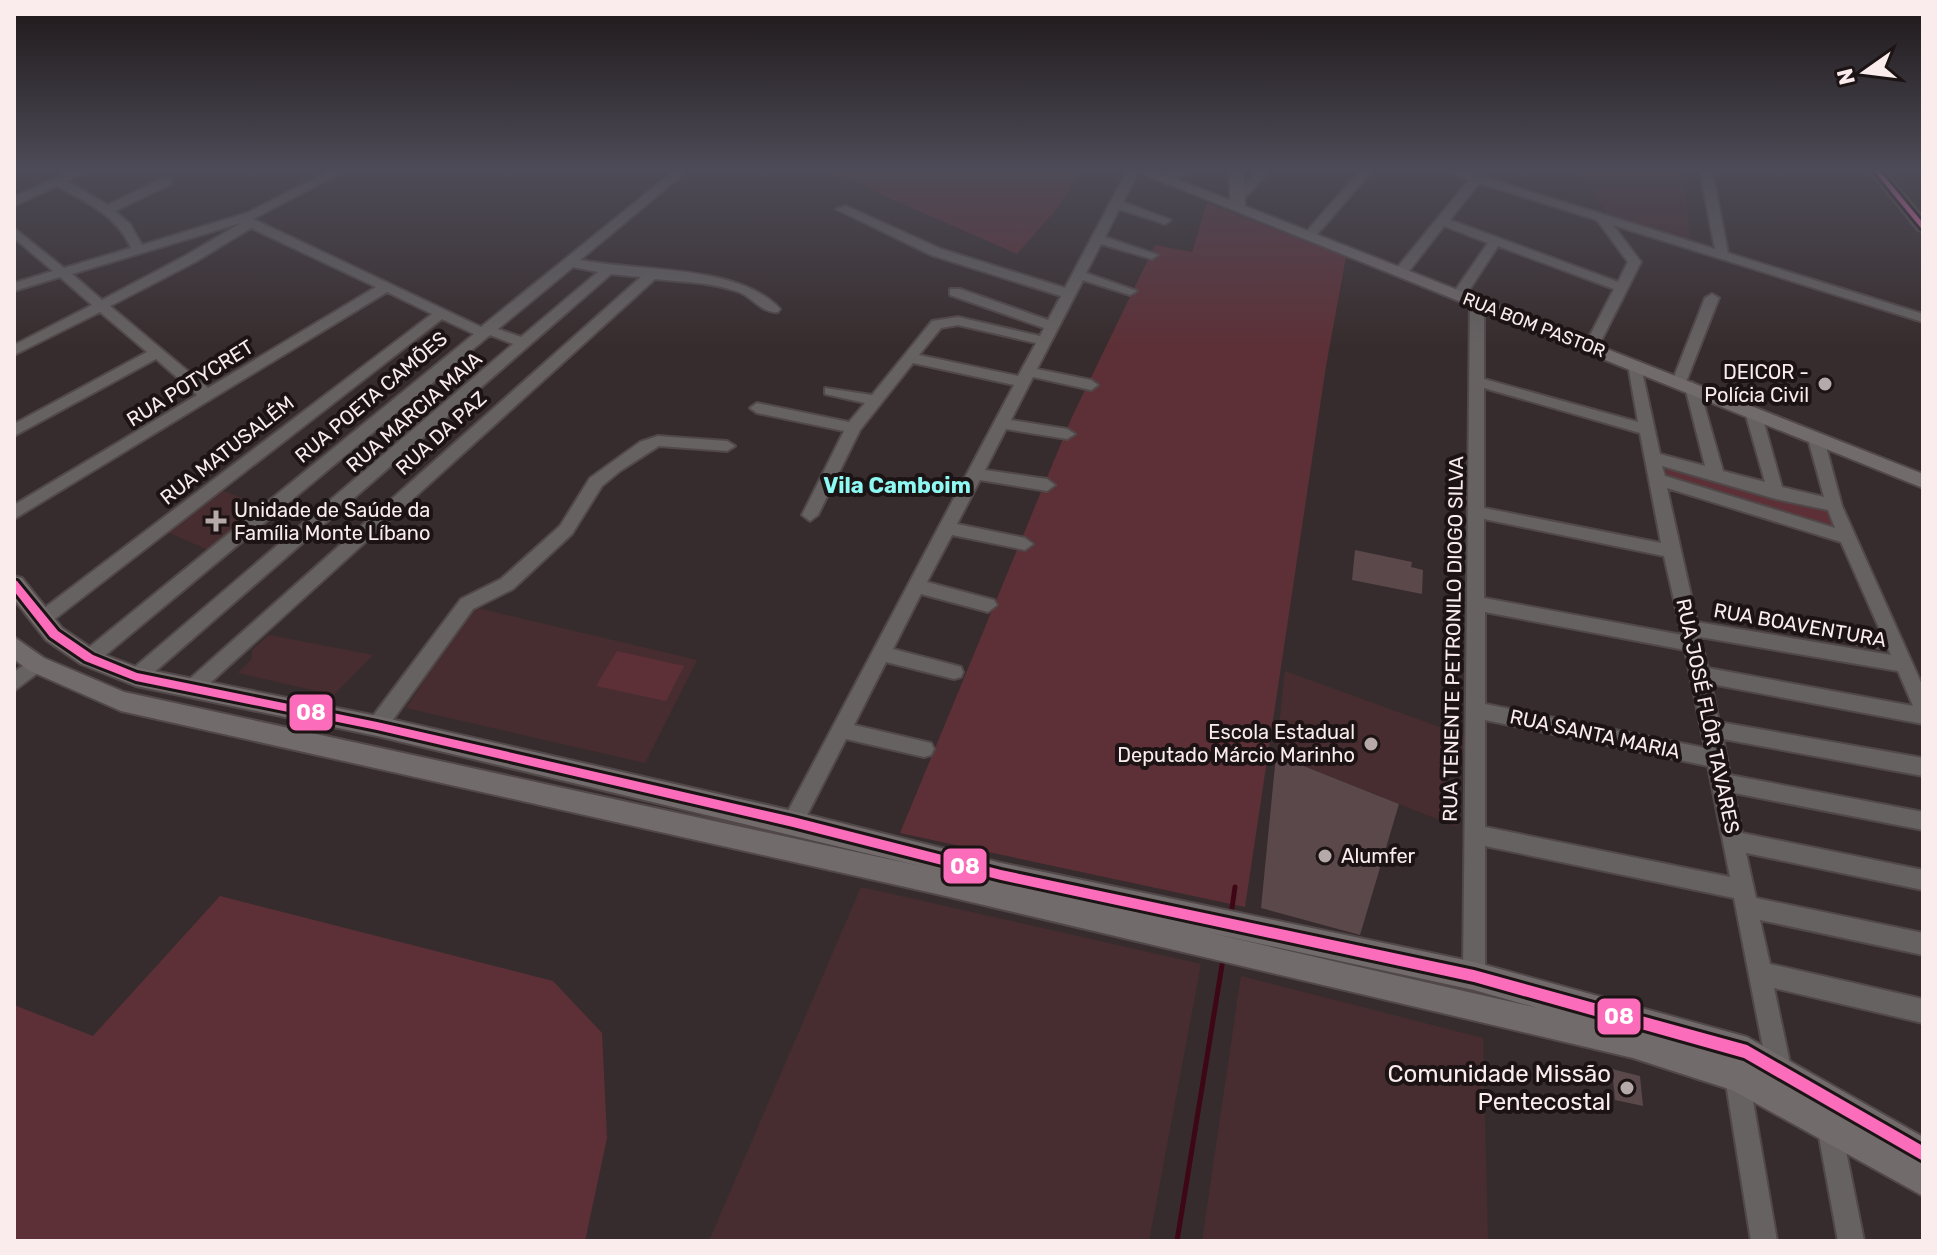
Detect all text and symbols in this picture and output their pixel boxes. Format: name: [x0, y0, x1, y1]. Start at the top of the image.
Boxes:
north arrow: [1825, 32, 1905, 112]
text: N: [1831, 66, 1861, 88]
street label: RUA BOM PASTOR: [1460, 288, 1609, 362]
street label: RUA POETA CAMÕES: [290, 326, 452, 468]
street label: RUA POTYCRET: [122, 334, 258, 432]
street label: RUA MARCIA MAIA: [341, 347, 487, 477]
place label: DEICOR - Polícia Civil: [1704, 360, 1809, 407]
marker: DEICOR - Polícia Civil: [1816, 375, 1834, 393]
street label: RUA DA PAZ: [391, 386, 491, 480]
street label: RUA MATUSALÉM: [155, 390, 299, 510]
street label: RUA TENENTE PETRONILO DIOGO SILVA: [1438, 456, 1468, 822]
district label: Vila Camboim: [823, 472, 971, 499]
place label: Unidade de Saúde da Família Monte Líbano: [234, 498, 430, 545]
marker: Unidade de Saúde da Família Monte Líbano: [205, 510, 227, 532]
street label: RUA JOSÉ FLÔR TAVARES: [1671, 596, 1745, 836]
street label: RUA BOAVENTURA: [1712, 598, 1888, 652]
line badge: 08: [288, 693, 334, 732]
text: 08: [296, 699, 326, 726]
street label: RUA SANTA MARIA: [1508, 704, 1682, 764]
place label: Escola Estadual Deputado Márcio Marinho: [1117, 720, 1355, 767]
marker: Escola Estadual Deputado Márcio Marinho: [1362, 735, 1380, 753]
place label: Alumfer: [1341, 844, 1416, 868]
line badge: 08: [942, 847, 988, 885]
marker: Alumfer: [1316, 847, 1334, 865]
text: 08: [950, 853, 980, 880]
line badge: 08: [1596, 997, 1642, 1036]
text: 08: [1604, 1003, 1634, 1030]
place label: Comunidade Missão Pentecostal: [1388, 1060, 1611, 1116]
marker: Comunidade Missão Pentecostal: [1618, 1079, 1636, 1097]

